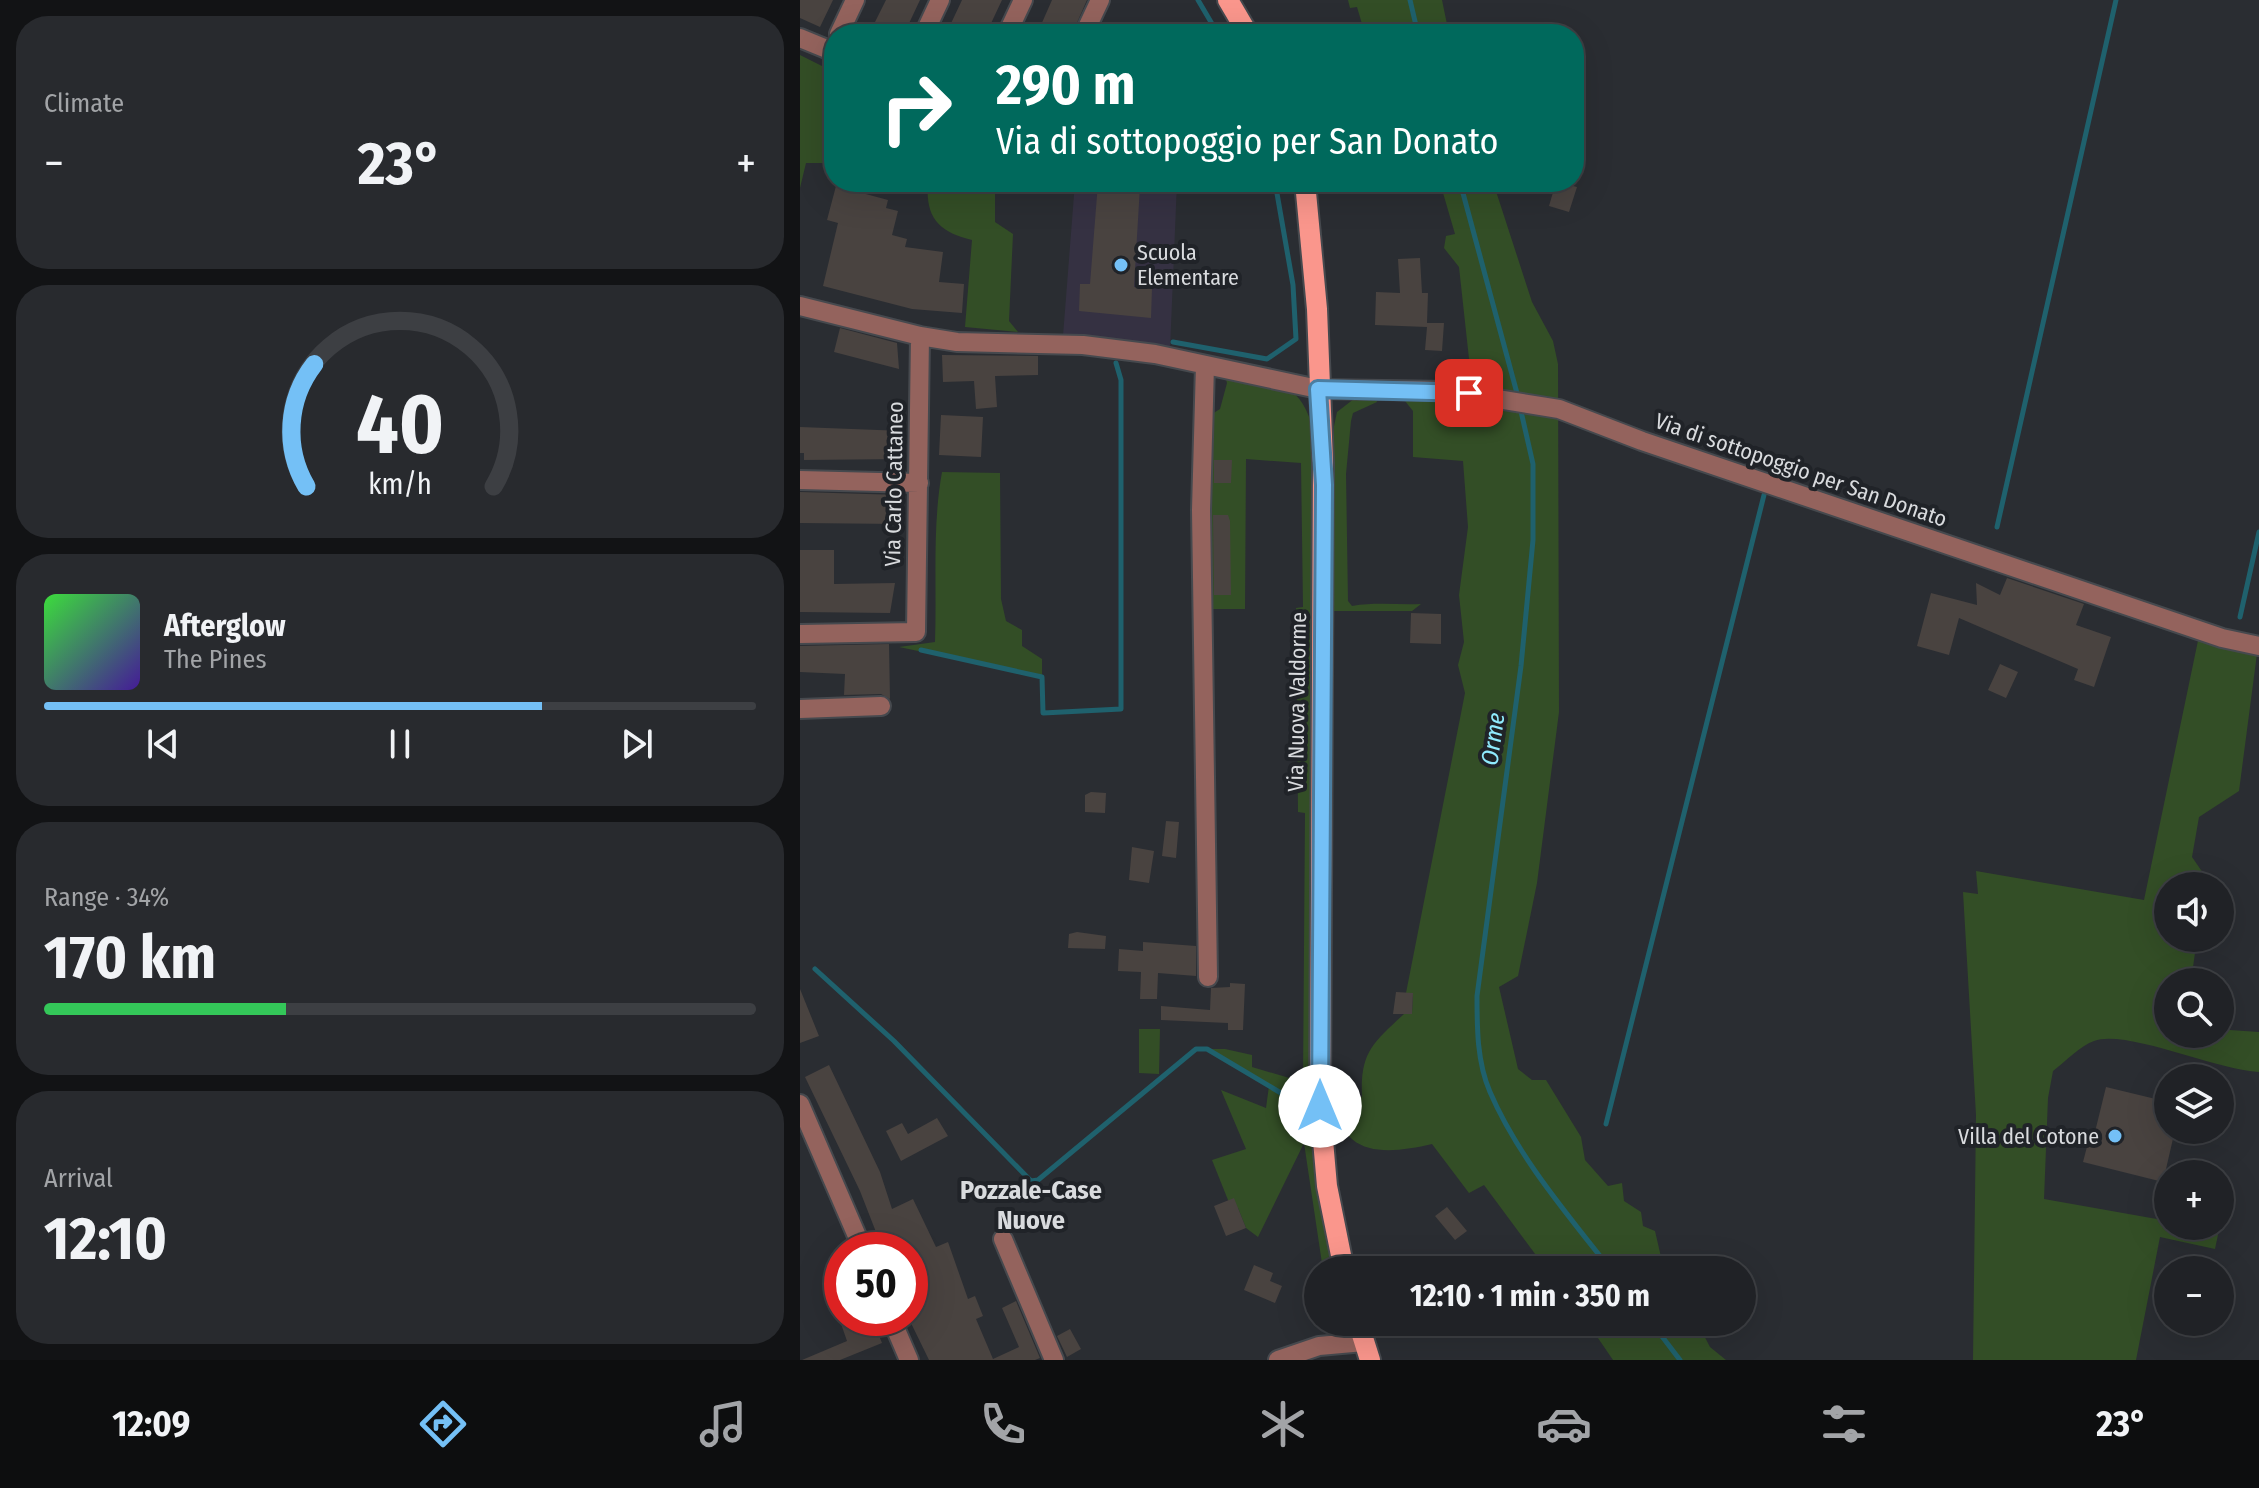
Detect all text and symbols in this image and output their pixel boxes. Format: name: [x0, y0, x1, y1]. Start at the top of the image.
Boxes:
text: 290 m: [996, 52, 1136, 119]
icon: right: [864, 56, 968, 160]
text: Climate: [44, 88, 124, 119]
text: Via di sottopoggio per San Donato: [996, 120, 1499, 164]
text: 23°: [358, 128, 442, 200]
text: −: [44, 137, 64, 190]
text: +: [736, 137, 756, 190]
place label: Scuola Elementare: [1137, 239, 1239, 291]
marker: Scuola Elementare: [1112, 256, 1130, 274]
pin: [1435, 359, 1503, 427]
icon: arrive: [1447, 371, 1491, 415]
text: 40: [356, 375, 444, 475]
street label: Via Carlo Cattaneo: [879, 401, 909, 567]
street label: Via di sottopoggio per San Donato: [1651, 407, 1951, 533]
text: km/h: [368, 467, 432, 502]
text: Afterglow: [164, 608, 286, 644]
street label: Via Nuova Valdorme: [1282, 612, 1312, 792]
text: The Pines: [164, 644, 267, 675]
water label: Orme: [1475, 711, 1511, 767]
icon: previous: [141, 722, 185, 766]
icon: pause: [378, 722, 422, 766]
icon: next: [615, 722, 659, 766]
map controls: [2154, 872, 2234, 1336]
button: sound: [2154, 872, 2234, 952]
text: Range · 34%: [44, 882, 169, 913]
text: 170 km: [44, 922, 216, 994]
button: search: [2154, 968, 2234, 1048]
position arrow: [1278, 1064, 1362, 1148]
button: layers: [2154, 1064, 2234, 1144]
place label: Villa del Cotone: [1958, 1123, 2099, 1150]
marker: Villa del Cotone: [2106, 1127, 2124, 1145]
button: +: [2154, 1160, 2234, 1240]
text: Arrival: [44, 1163, 113, 1194]
district label: Pozzale-Case Nuove: [960, 1175, 1102, 1236]
text: 12:10: [44, 1203, 167, 1275]
speed limit sign: 50: [824, 1232, 928, 1336]
button: −: [2154, 1256, 2234, 1336]
text: 12:10 · 1 min · 350 m: [1410, 1278, 1650, 1314]
icon: directions: [415, 1396, 471, 1452]
icon: music: [695, 1396, 751, 1452]
icon: phone: [975, 1396, 1031, 1452]
icon: climate: [1255, 1396, 1311, 1452]
icon: car: [1536, 1396, 1592, 1452]
icon: filters: [1816, 1396, 1872, 1452]
text: 12:09: [112, 1402, 190, 1446]
text: 23°: [2096, 1402, 2147, 1446]

